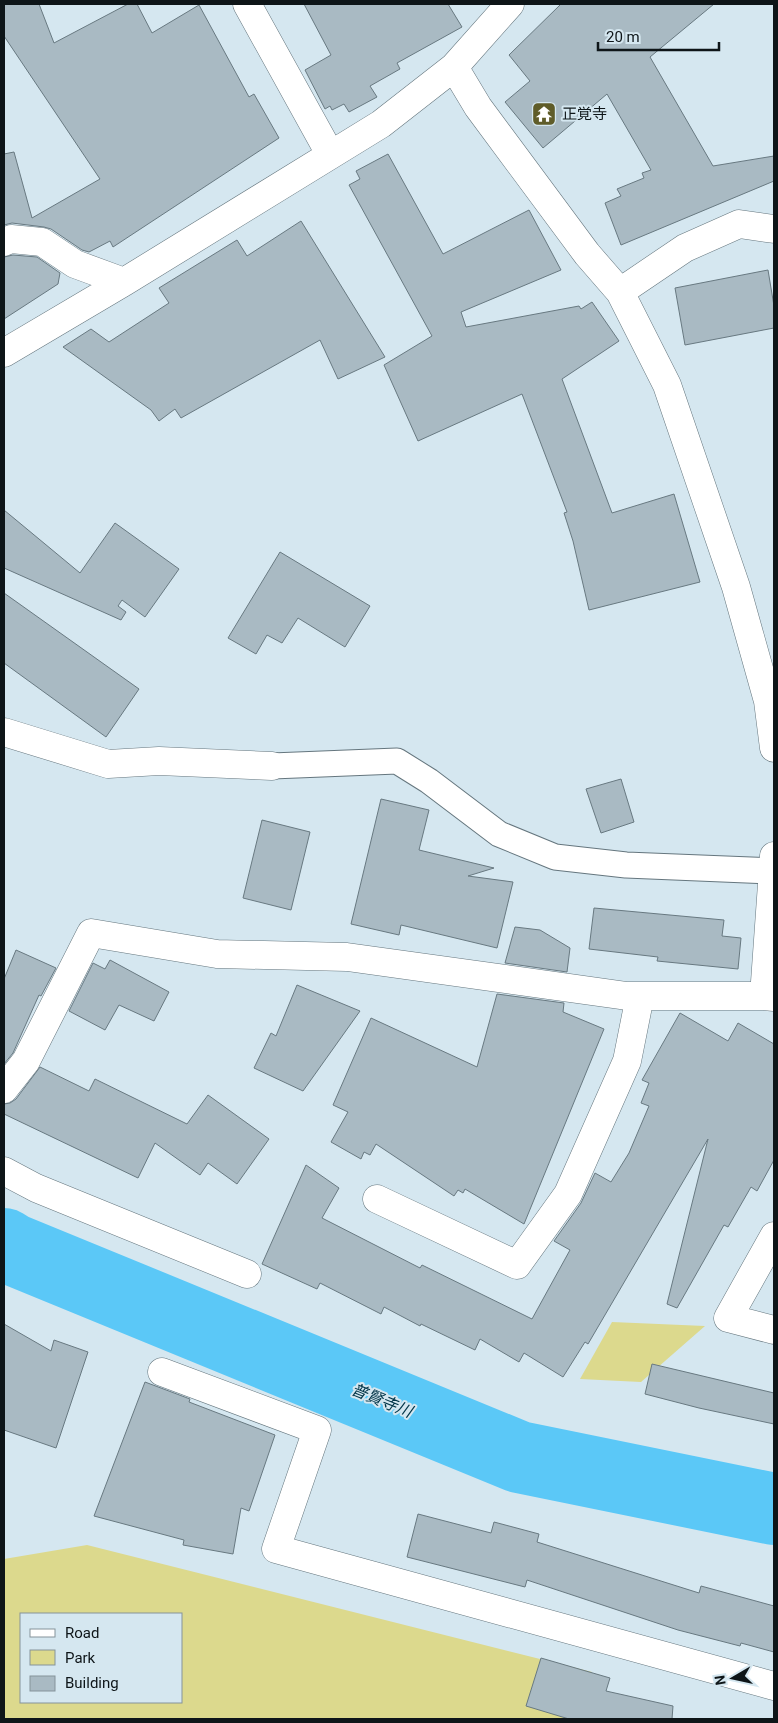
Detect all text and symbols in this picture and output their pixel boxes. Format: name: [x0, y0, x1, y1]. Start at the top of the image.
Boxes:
scale bar: [598, 20, 719, 52]
text: 20 m: [606, 28, 640, 46]
temple icon: 正覚寺: [531, 101, 557, 127]
place label: 正覚寺: [562, 105, 607, 123]
water label: 普賢寺川: [349, 1380, 417, 1422]
legend: [20, 1613, 182, 1703]
text: Road: [65, 1624, 99, 1642]
text: Park: [65, 1649, 96, 1667]
north arrow: [708, 1653, 758, 1703]
text: Building: [65, 1674, 119, 1692]
text: N: [711, 1674, 729, 1686]

